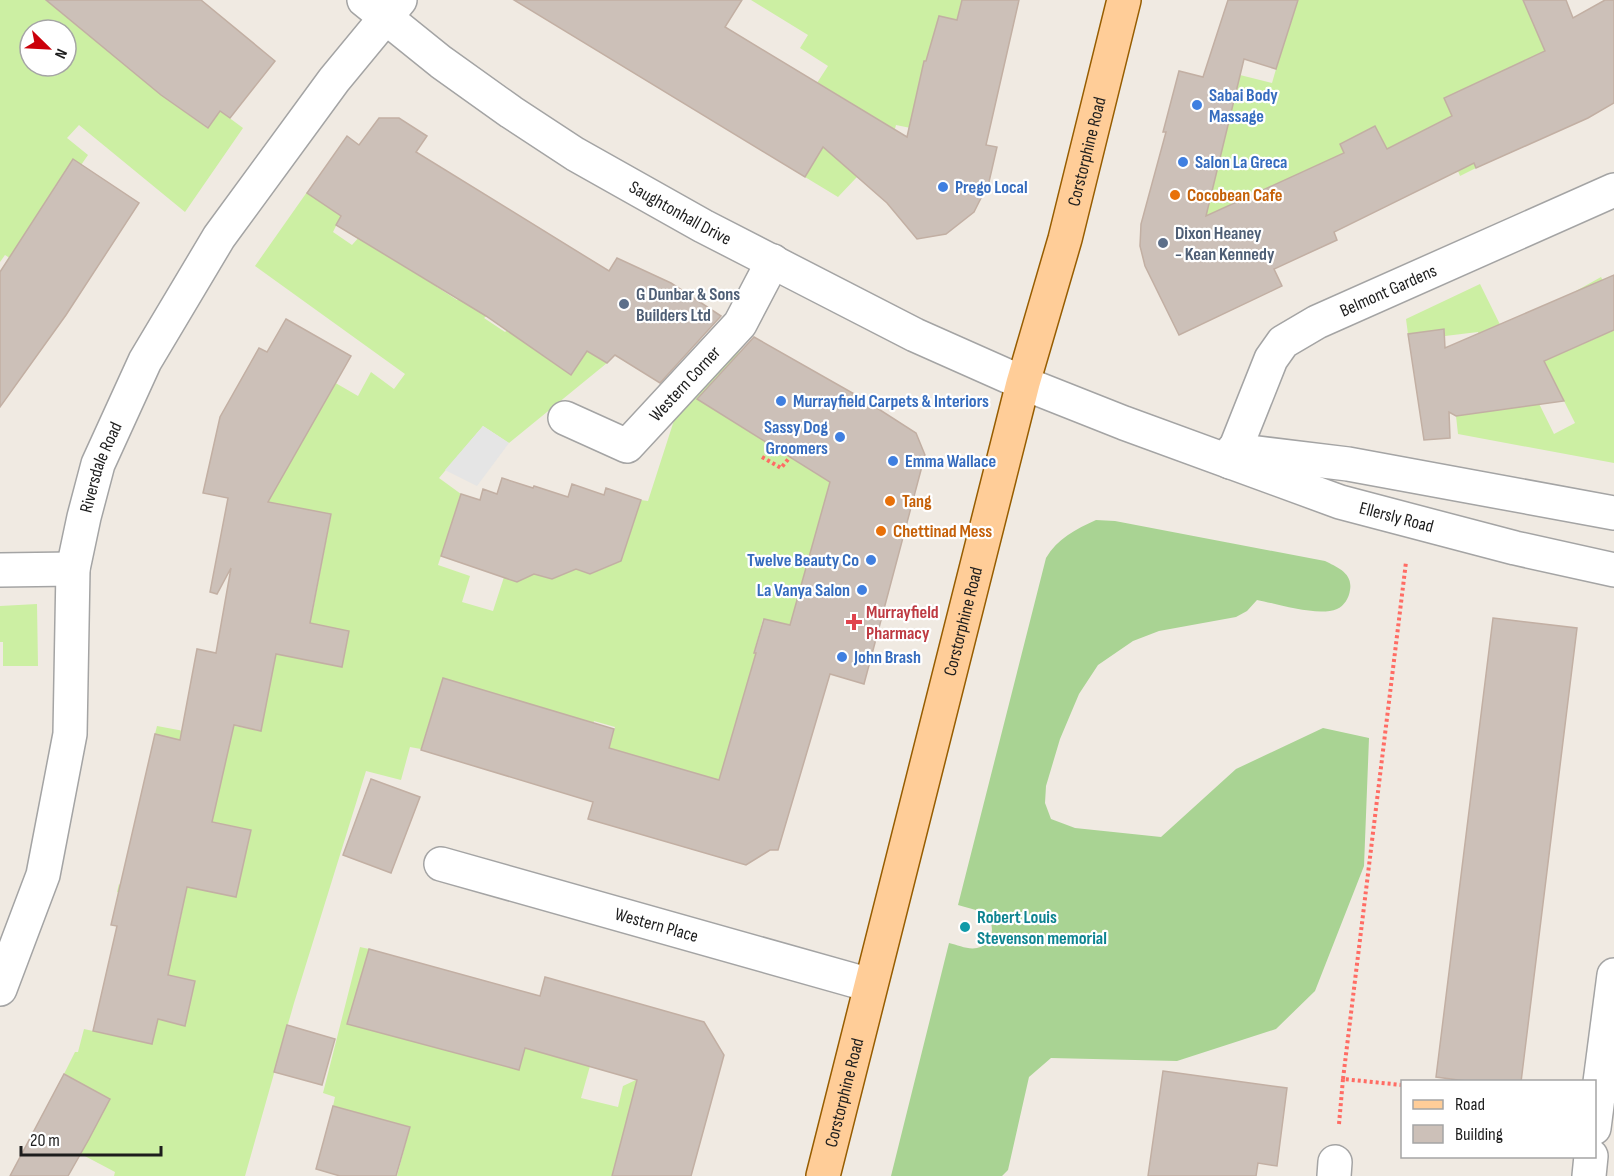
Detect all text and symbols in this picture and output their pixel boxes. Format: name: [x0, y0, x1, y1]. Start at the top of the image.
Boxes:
north arrow: [18, 18, 78, 78]
text: N: [50, 46, 71, 61]
place label: Sabai Body Massage: [1209, 85, 1278, 127]
street label: Corstorphine Road: [1063, 95, 1111, 208]
marker: Sabai Body Massage: [1190, 98, 1204, 112]
place label: Salon La Greca: [1195, 152, 1287, 173]
marker: Salon La Greca: [1176, 155, 1190, 169]
street label: Saughtonhall Drive: [625, 177, 735, 250]
place label: Prego Local: [955, 177, 1028, 198]
marker: Prego Local: [936, 180, 950, 194]
place label: Cocobean Cafe: [1187, 185, 1282, 206]
marker: Cocobean Cafe: [1168, 188, 1182, 202]
place label: Dixon Heaney - Kean Kennedy: [1175, 223, 1275, 265]
marker: Dixon Heaney - Kean Kennedy: [1156, 236, 1170, 250]
street label: Belmont Gardens: [1337, 260, 1440, 321]
place label: G Dunbar & Sons Builders Ltd: [636, 284, 740, 326]
marker: G Dunbar & Sons Builders Ltd: [617, 297, 631, 311]
street label: Western Corner: [645, 342, 725, 426]
place label: Murrayfield Carpets & Interiors: [793, 391, 989, 412]
marker: Murrayfield Carpets & Interiors: [774, 394, 788, 408]
place label: Sassy Dog Groomers: [764, 417, 828, 459]
street label: Riversdale Road: [76, 419, 127, 515]
marker: Sassy Dog Groomers: [833, 430, 847, 444]
place label: Emma Wallace: [905, 451, 996, 472]
marker: Emma Wallace: [886, 454, 900, 468]
place label: Tang: [902, 491, 932, 512]
marker: Tang: [883, 494, 897, 508]
street label: Ellersly Road: [1357, 498, 1436, 537]
place label: Chettinad Mess: [893, 521, 992, 542]
marker: Chettinad Mess: [874, 524, 888, 538]
place label: Twelve Beauty Co: [747, 550, 859, 571]
marker: Twelve Beauty Co: [864, 553, 878, 567]
street label: Corstorphine Road: [940, 565, 987, 678]
place label: La Vanya Salon: [757, 580, 850, 601]
marker: La Vanya Salon: [855, 583, 869, 597]
place label: Murrayfield Pharmacy: [866, 602, 939, 644]
marker: Murrayfield Pharmacy: [847, 615, 861, 629]
place label: John Brash: [853, 647, 921, 668]
marker: John Brash: [835, 650, 849, 664]
street label: Western Place: [612, 904, 701, 947]
place label: Robert Louis Stevenson memorial: [977, 907, 1107, 949]
marker: Robert Louis Stevenson memorial: [958, 920, 972, 934]
street label: Corstorphine Road: [821, 1036, 868, 1150]
legend: [1401, 1080, 1596, 1158]
text: Road: [1455, 1094, 1485, 1115]
scale bar: [21, 1119, 160, 1157]
text: Building: [1455, 1124, 1503, 1145]
text: 20 m: [30, 1130, 60, 1151]

